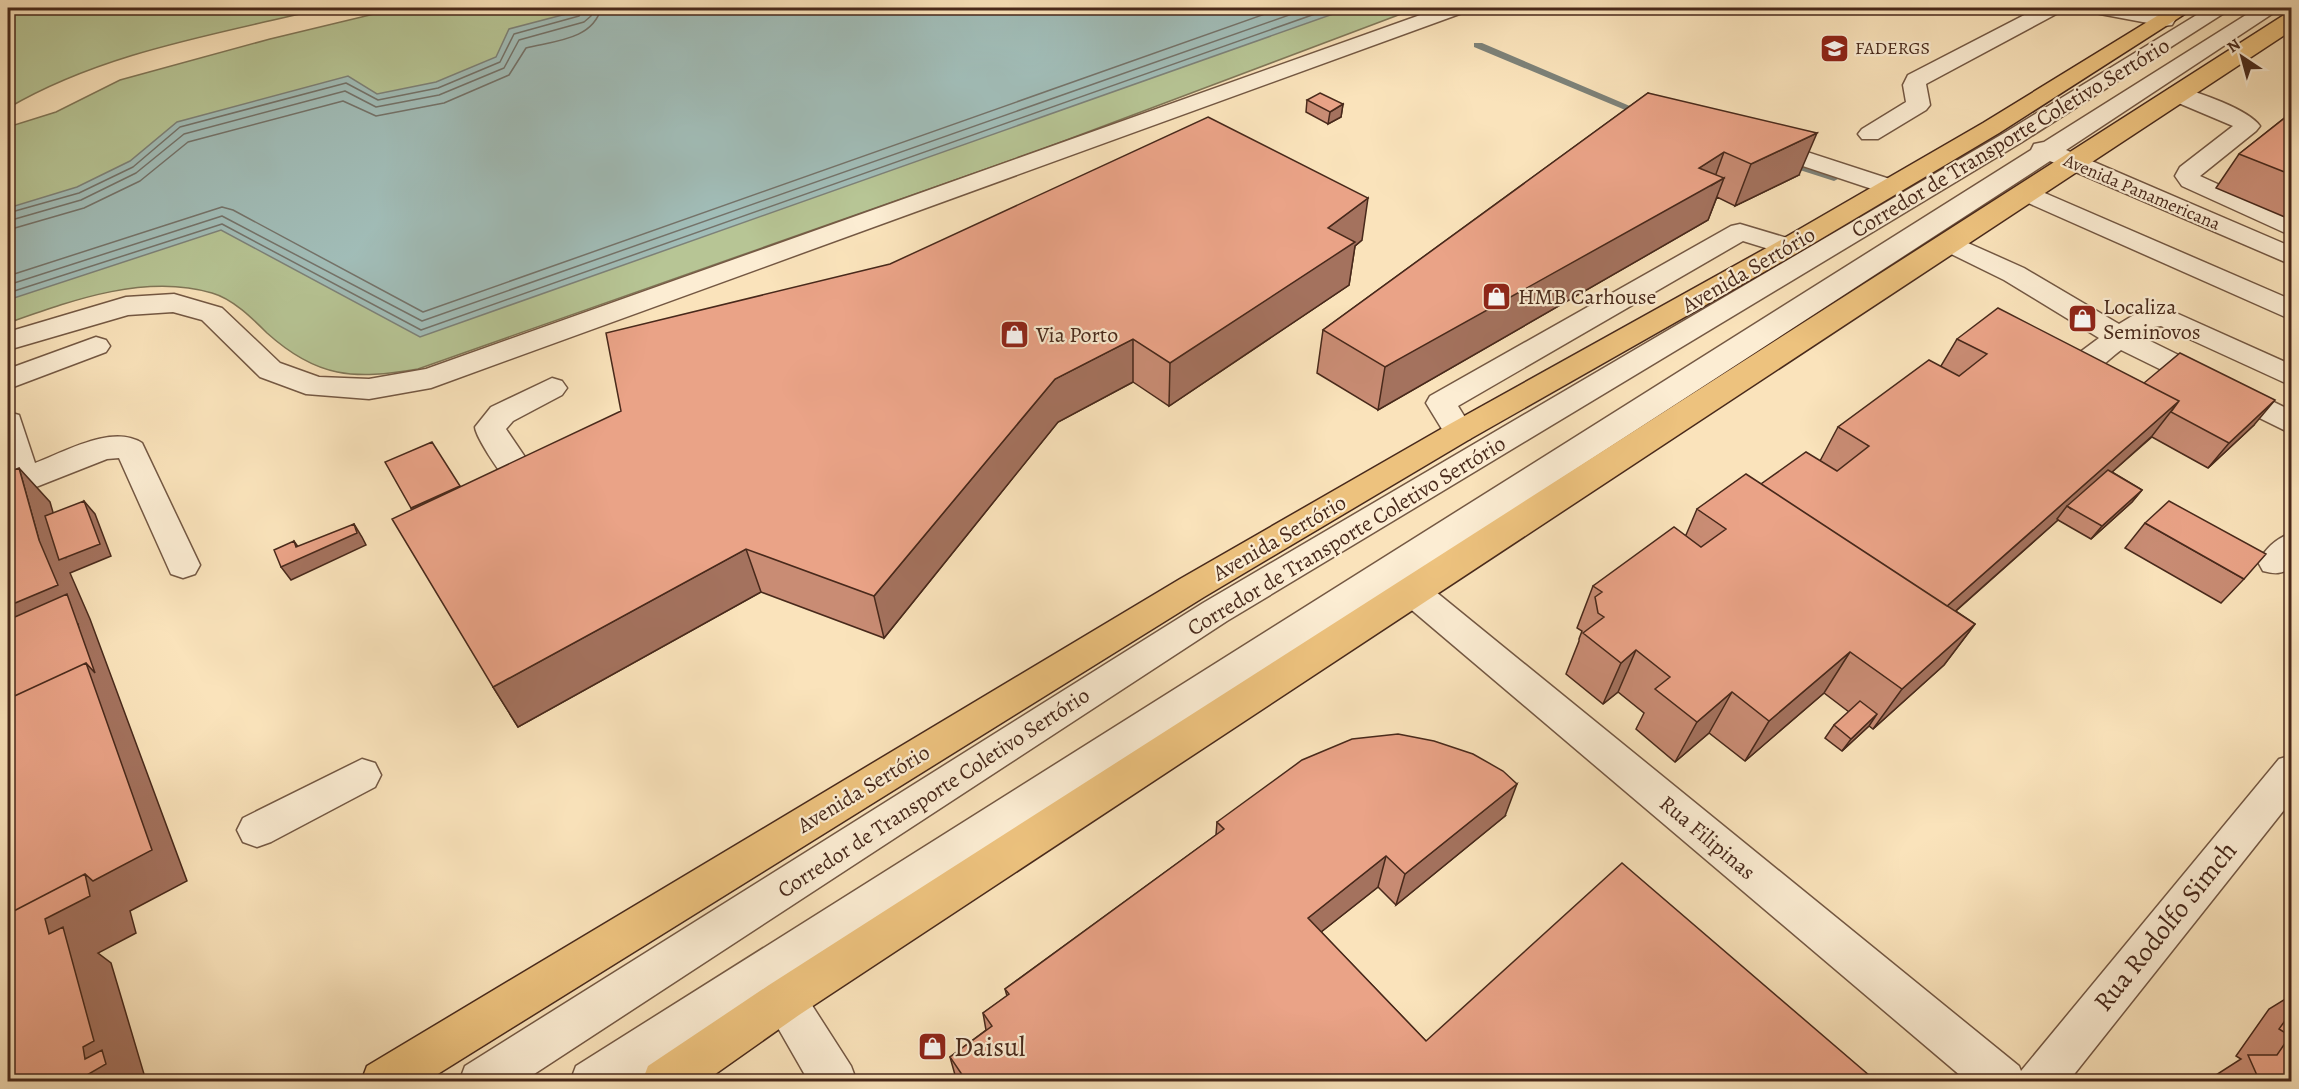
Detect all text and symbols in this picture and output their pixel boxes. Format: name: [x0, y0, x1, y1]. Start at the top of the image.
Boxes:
north arrow: [2212, 27, 2272, 87]
street label: Corredor de Transporte Coletivo Sertório: [1846, 31, 2175, 245]
school or university icon: FADERGS: [1818, 32, 1850, 64]
text: N: [2223, 33, 2245, 58]
place label: FADERGS: [1855, 36, 1930, 60]
street label: Avenida Panamericana: [2059, 148, 2224, 236]
street label: Avenida Sertório: [1675, 219, 1821, 321]
shop icon: HMB Carhouse: [1481, 280, 1513, 312]
place label: HMB Carhouse: [1518, 282, 1656, 312]
place label: Localiza Seminovos: [2103, 292, 2200, 347]
shop icon: Localiza Seminovos: [2066, 303, 2098, 335]
shop icon: Via Porto: [999, 318, 1031, 350]
place label: Via Porto: [1035, 320, 1118, 350]
street label: Corredor de Transporte Coletivo Sertório: [1182, 429, 1511, 643]
street label: Avenida Sertório: [1206, 487, 1352, 589]
street label: Corredor de Transporte Coletivo Sertório: [772, 680, 1095, 905]
street label: Avenida Sertório: [791, 737, 935, 841]
street label: Rua Filipinas: [1653, 789, 1762, 887]
street label: Rua Rodolfo Simch: [2085, 833, 2245, 1019]
place label: Daisul: [954, 1029, 1026, 1065]
shop icon: Daisul: [917, 1031, 949, 1063]

